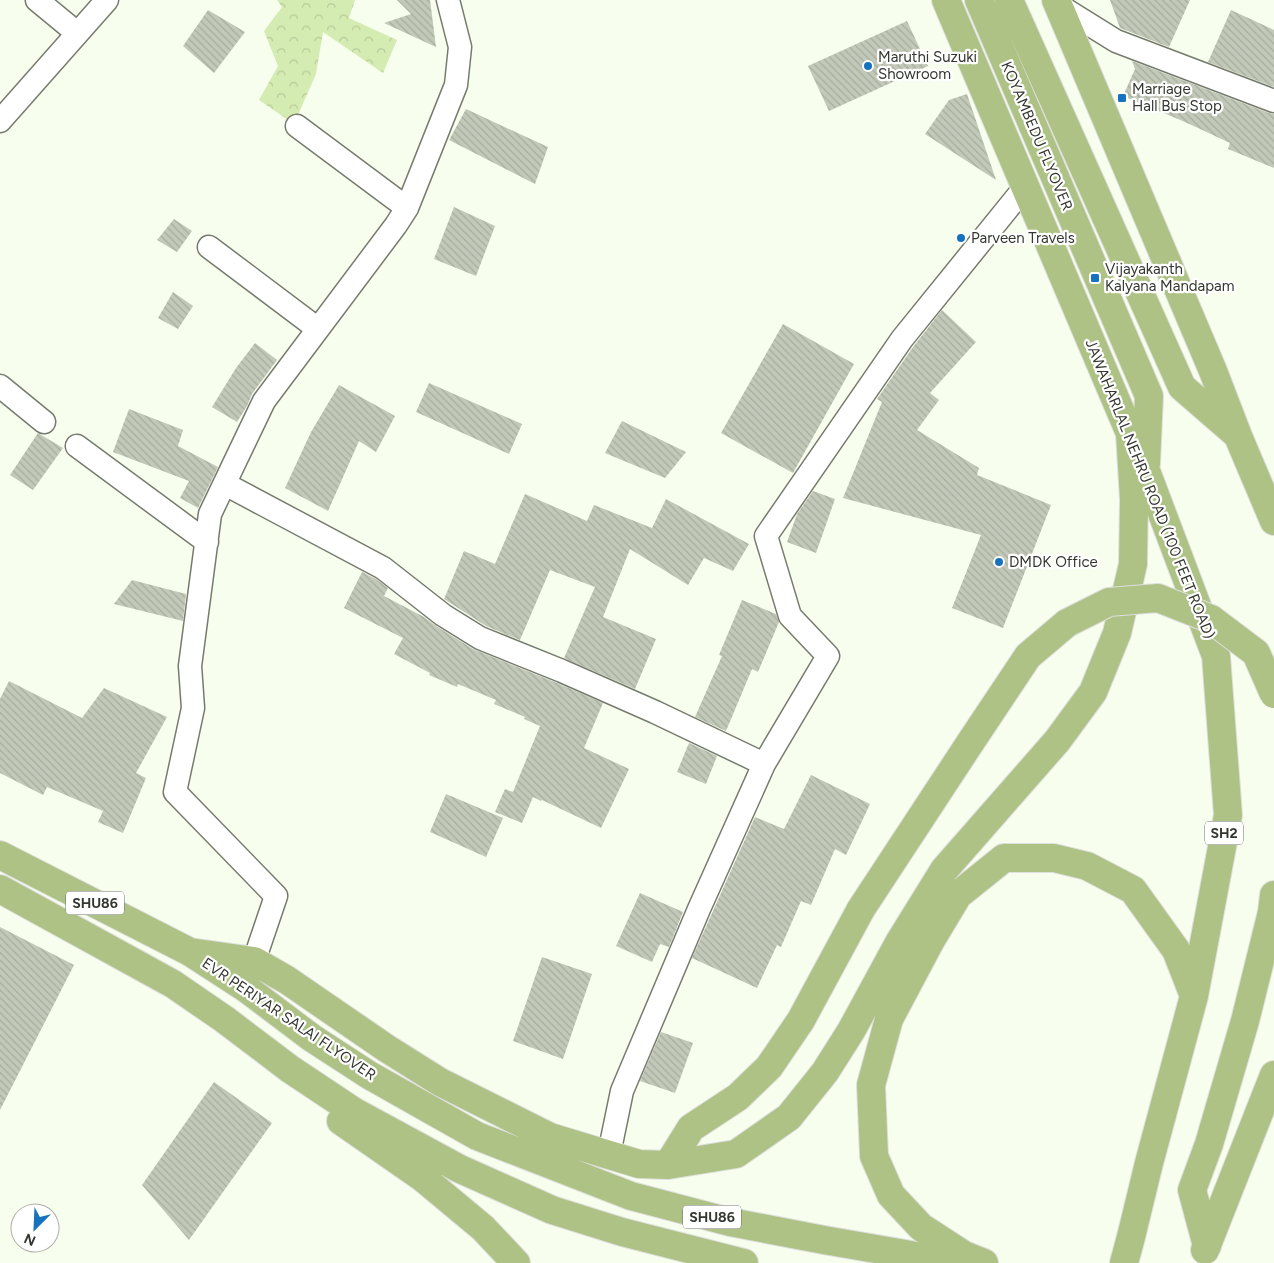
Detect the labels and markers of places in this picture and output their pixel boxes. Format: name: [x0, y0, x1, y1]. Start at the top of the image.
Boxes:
place label: Maruthi Suzuki Showroom: [878, 48, 977, 83]
marker: Maruthi Suzuki Showroom: [862, 60, 874, 72]
place label: Marriage Hall Bus Stop: [1132, 80, 1222, 115]
marker: Marriage Hall Bus Stop: [1116, 92, 1128, 104]
place label: Parveen Travels: [971, 229, 1075, 247]
marker: Parveen Travels: [955, 232, 967, 244]
place label: Vijayakanth Kalyana Mandapam: [1105, 260, 1235, 295]
marker: Vijayakanth Kalyana Mandapam: [1089, 272, 1101, 284]
place label: DMDK Office: [1009, 553, 1098, 571]
marker: DMDK Office: [993, 556, 1005, 568]

